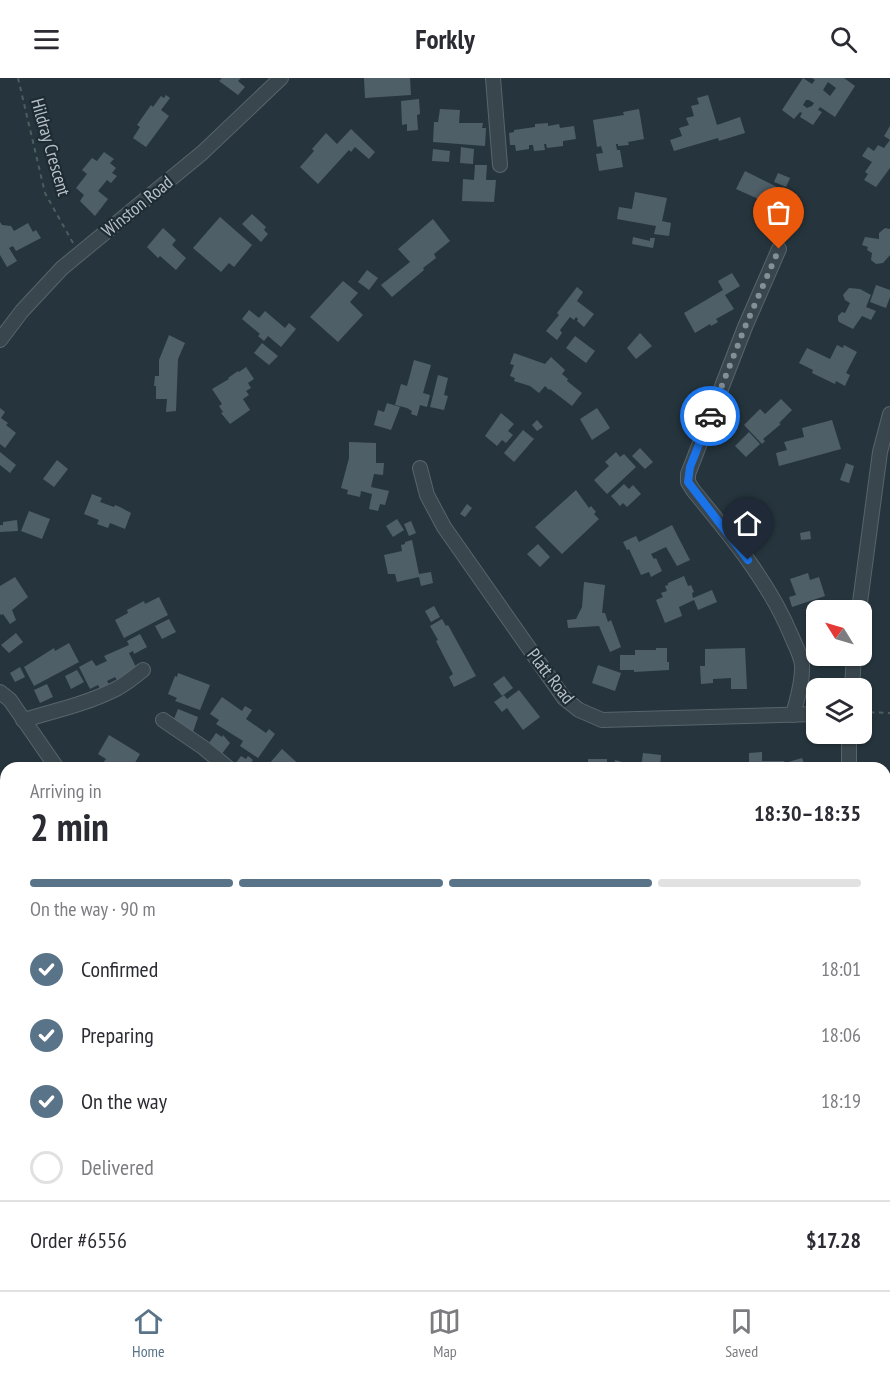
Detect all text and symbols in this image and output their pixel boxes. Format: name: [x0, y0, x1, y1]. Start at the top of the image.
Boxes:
text: Forkly: [415, 22, 475, 56]
icon: menu: [30, 23, 63, 56]
icon: search: [827, 23, 860, 56]
street label: Hildray Crescent: [26, 95, 76, 199]
street label: Winston Road: [97, 170, 177, 242]
pin: [753, 187, 804, 249]
icon: bag: [762, 196, 795, 229]
courier: [680, 386, 740, 446]
icon: car: [694, 400, 727, 433]
pin: [722, 498, 773, 560]
icon: home: [731, 507, 764, 540]
north arrow: [806, 600, 872, 666]
map controls: [806, 600, 872, 744]
street label: Platt Road: [522, 644, 580, 708]
button: layers: [806, 678, 872, 744]
text: Arriving in: [30, 778, 102, 804]
text: 18:30–18:35: [754, 799, 861, 827]
text: 2 min: [30, 801, 109, 852]
text: On the way · 90 m: [30, 896, 156, 922]
icon: check: [30, 953, 63, 986]
text: Confirmed: [81, 955, 158, 983]
text: 18:01: [821, 956, 861, 982]
icon: check: [30, 1019, 63, 1052]
text: Preparing: [81, 1021, 154, 1049]
text: 18:06: [821, 1022, 861, 1048]
icon: check: [30, 1085, 63, 1118]
text: On the way: [81, 1087, 167, 1115]
text: 18:19: [821, 1088, 861, 1114]
text: Delivered: [81, 1153, 154, 1181]
text: Order #6556: [30, 1226, 127, 1254]
text: $17.28: [806, 1226, 861, 1254]
tab: Home: [132, 1305, 165, 1361]
tab: Map: [428, 1305, 461, 1361]
tab: Saved: [725, 1305, 758, 1361]

